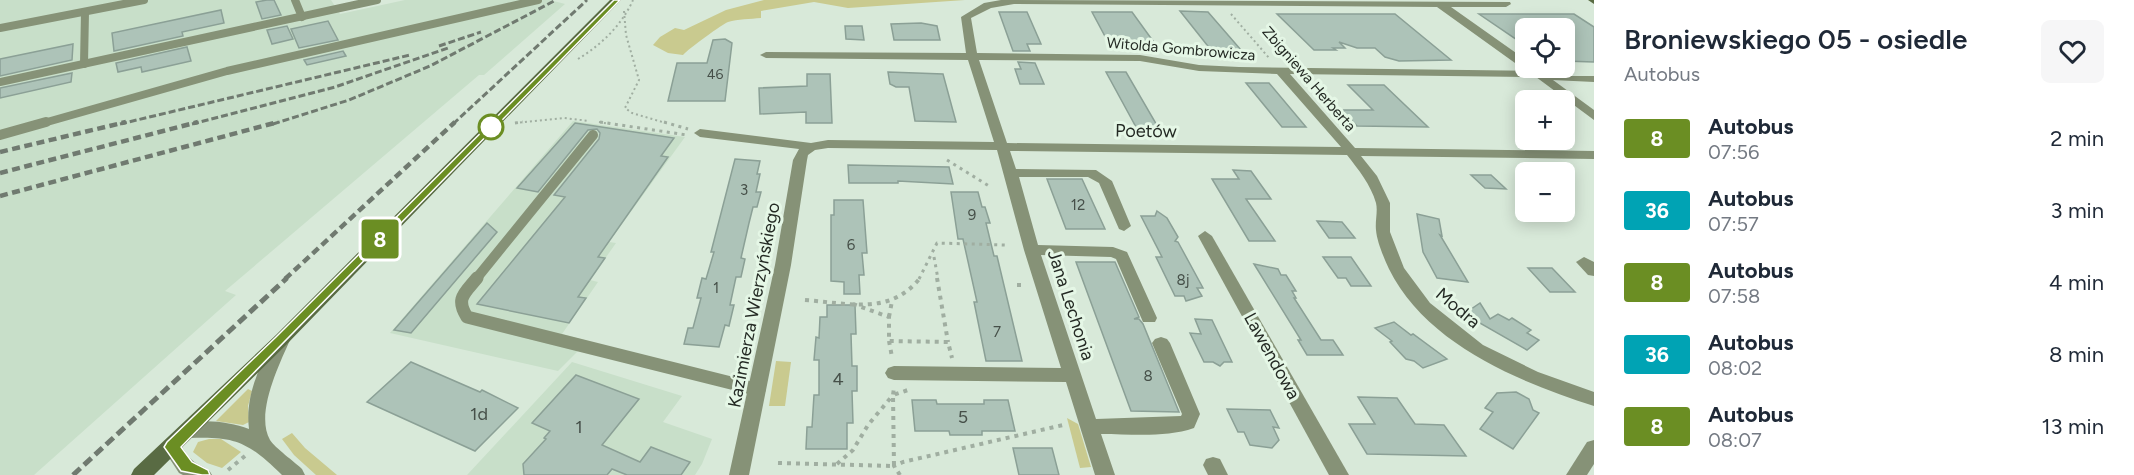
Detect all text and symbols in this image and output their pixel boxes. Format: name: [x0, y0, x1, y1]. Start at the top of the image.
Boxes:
map controls: [1515, 18, 1575, 222]
button: locate: [1515, 18, 1575, 78]
button: heart: [2041, 20, 2104, 83]
text: Broniewskiego 05 - osiedle: [1624, 22, 1967, 56]
street label: Zbigniewa Herberta: [1258, 23, 1360, 135]
street label: Witolda Gombrowicza: [1106, 34, 1256, 64]
text: Autobus: [1624, 62, 1700, 86]
house number: 46: [707, 66, 723, 83]
button: +: [1515, 90, 1575, 150]
text: Autobus: [1708, 113, 1794, 140]
unlabelled marker: [478, 114, 504, 140]
street label: Poetów: [1115, 119, 1177, 143]
text: 2 min: [2050, 125, 2104, 152]
text: 8: [1651, 126, 1663, 151]
text: 07:56: [1708, 140, 1759, 164]
button: −: [1515, 162, 1575, 222]
house number: 3: [740, 181, 748, 199]
text: Autobus: [1708, 185, 1794, 212]
house number: 12: [1071, 196, 1085, 214]
text: 3 min: [2050, 197, 2104, 224]
text: 36: [1645, 198, 1669, 223]
street label: Kazimierza Wierzyńskiego: [723, 200, 785, 410]
house number: 9: [968, 206, 976, 224]
text: 07:57: [1708, 212, 1759, 236]
line badge: 8: [360, 220, 400, 258]
text: 8: [374, 227, 386, 252]
house number: 6: [847, 236, 856, 254]
street label: Jana Lechonia: [1043, 247, 1099, 363]
text: Autobus: [1708, 257, 1794, 284]
text: 4 min: [2049, 269, 2104, 296]
text: 8: [1651, 270, 1663, 295]
house number: 8j: [1176, 271, 1190, 289]
house number: 1: [713, 279, 719, 297]
street label: Modra: [1431, 283, 1485, 333]
text: 07:58: [1708, 284, 1760, 308]
street label: Lawendowa: [1239, 309, 1305, 403]
house number: 7: [993, 323, 1001, 341]
text: Autobus: [1708, 329, 1794, 356]
text: 8 min: [2049, 341, 2104, 368]
text: 36: [1645, 342, 1669, 367]
text: 08:02: [1708, 356, 1762, 380]
house number: 8: [1143, 367, 1153, 385]
house number: 4: [832, 368, 844, 390]
text: Autobus: [1708, 401, 1794, 428]
house number: 1d: [470, 403, 488, 425]
house number: 5: [958, 406, 968, 428]
text: 13 min: [2041, 413, 2104, 440]
text: 8: [1651, 414, 1663, 439]
house number: 1: [575, 416, 583, 438]
text: 08:07: [1708, 428, 1762, 452]

